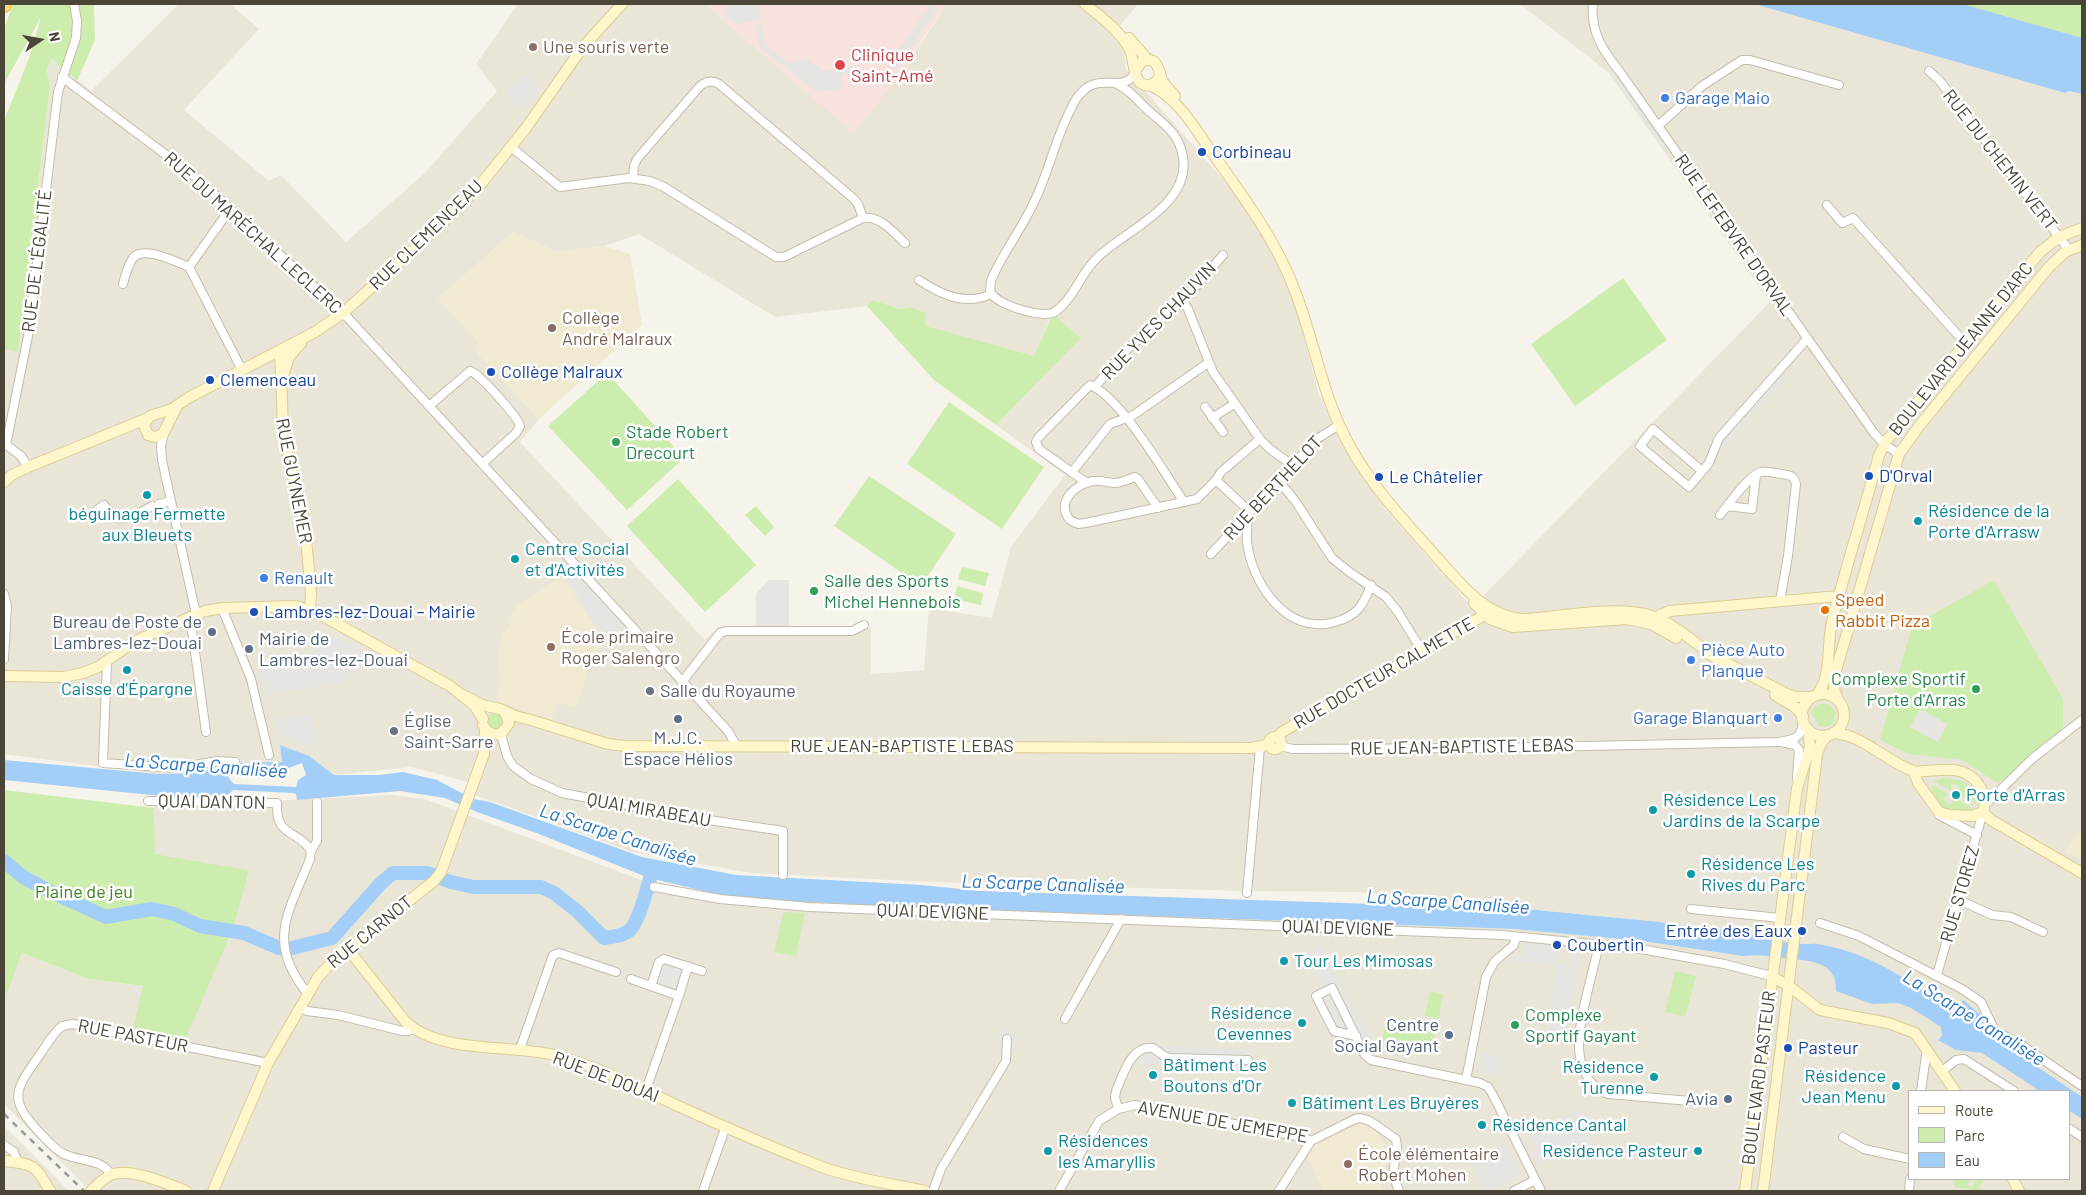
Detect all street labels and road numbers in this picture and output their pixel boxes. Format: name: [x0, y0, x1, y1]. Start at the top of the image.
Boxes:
street label: RUE DU CHEMIN VERT: [1938, 85, 2062, 235]
street label: RUE DU MARÉCHAL LECLERC: [160, 147, 346, 319]
street label: RUE LEFEBVRE D'ORVAL: [1670, 150, 1798, 320]
street label: RUE CLEMENCEAU: [365, 175, 487, 295]
street label: RUE DE L'ÉGALITÉ: [18, 188, 56, 334]
street label: RUE YVES CHAUVIN: [1097, 258, 1221, 384]
street label: BOULEVARD JEANNE D'ARC: [1884, 258, 2038, 440]
street label: RUE GUYNEMER: [271, 416, 317, 546]
street label: RUE BERTHELOT: [1219, 431, 1327, 545]
street label: RUE DOCTEUR CALMETTE: [1290, 612, 1478, 734]
street label: RUE JEAN-BAPTISTE LEBAS: [1350, 734, 1574, 760]
street label: RUE JEAN-BAPTISTE LEBAS: [790, 735, 1014, 757]
street label: QUAI MIRABEAU: [585, 788, 713, 832]
street label: QUAI DANTON: [158, 790, 266, 814]
street label: RUE STOREZ: [1936, 843, 1984, 945]
street label: RUE CARNOT: [323, 891, 417, 973]
street label: QUAI DEVIGNE: [876, 899, 990, 925]
street label: QUAI DEVIGNE: [1281, 915, 1395, 941]
street label: BOULEVARD PASTEUR: [1738, 990, 1780, 1166]
street label: RUE PASTEUR: [76, 1015, 190, 1057]
street label: RUE DE DOUAI: [550, 1047, 662, 1107]
street label: AVENUE DE JEMEPPE: [1136, 1096, 1310, 1148]

